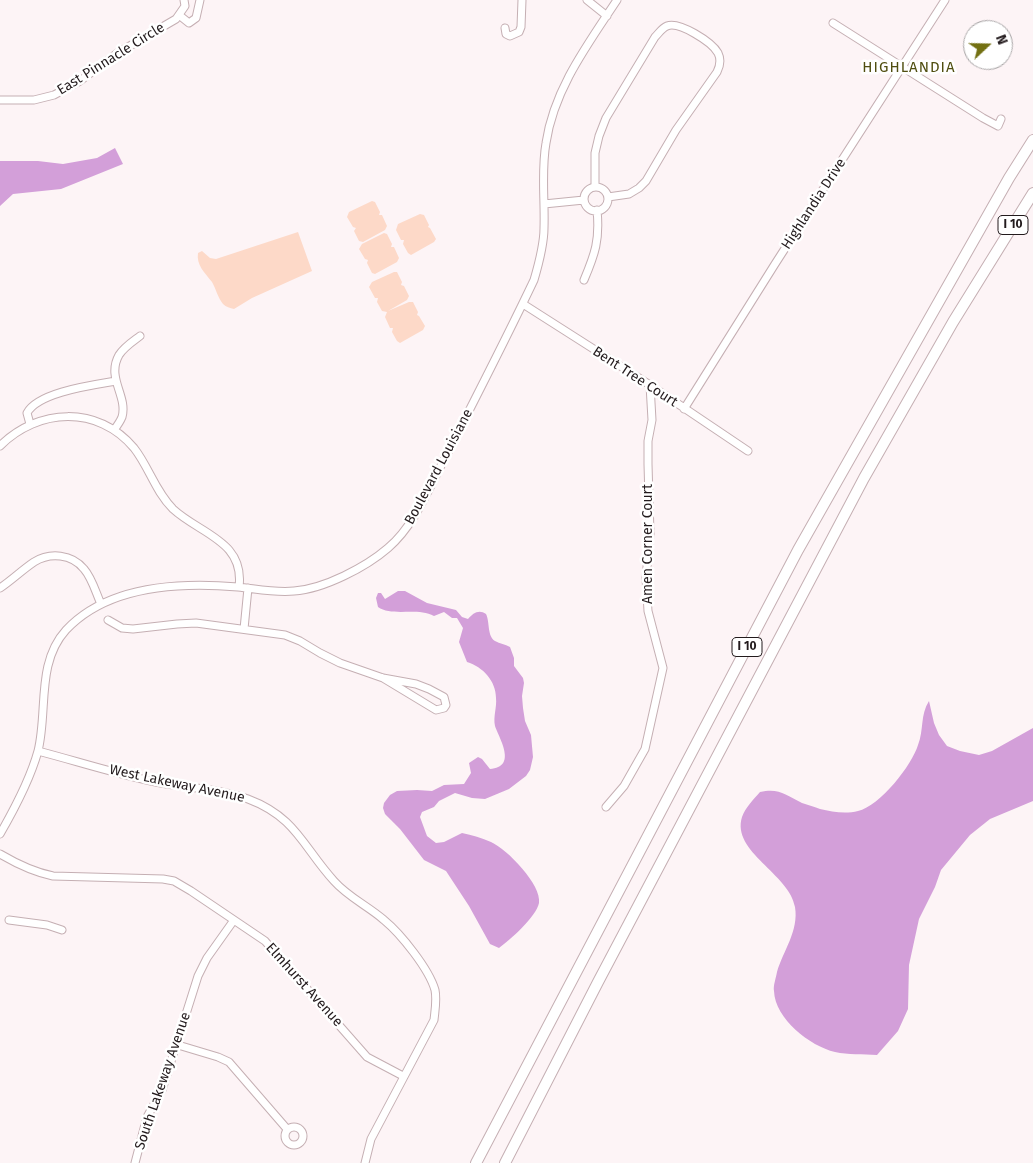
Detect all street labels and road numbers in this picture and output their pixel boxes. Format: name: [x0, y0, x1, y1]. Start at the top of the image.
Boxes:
street label: East Pinnacle Circle: [54, 19, 168, 99]
street label: Highlandia Drive: [778, 155, 850, 253]
road number: I 10: [998, 216, 1028, 234]
street label: Bent Tree Court: [589, 343, 681, 411]
street label: Boulevard Louisiane: [401, 406, 477, 528]
street label: Amen Corner Court: [640, 484, 656, 604]
road number: I 10: [732, 638, 762, 656]
street label: West Lakeway Avenue: [108, 761, 246, 807]
street label: Elmhurst Avenue: [262, 940, 346, 1030]
street label: South Lakeway Avenue: [132, 1010, 194, 1152]

